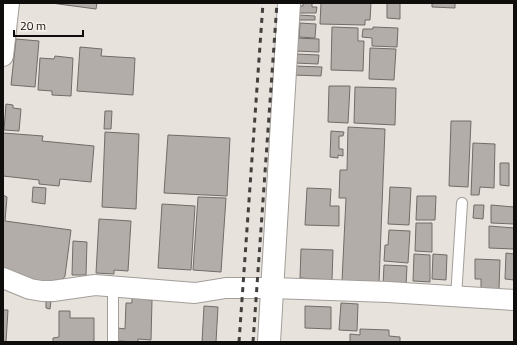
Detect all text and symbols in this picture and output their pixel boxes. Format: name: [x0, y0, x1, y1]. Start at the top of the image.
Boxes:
scale bar: [14, 12, 83, 38]
text: 20 m: [20, 16, 46, 35]

